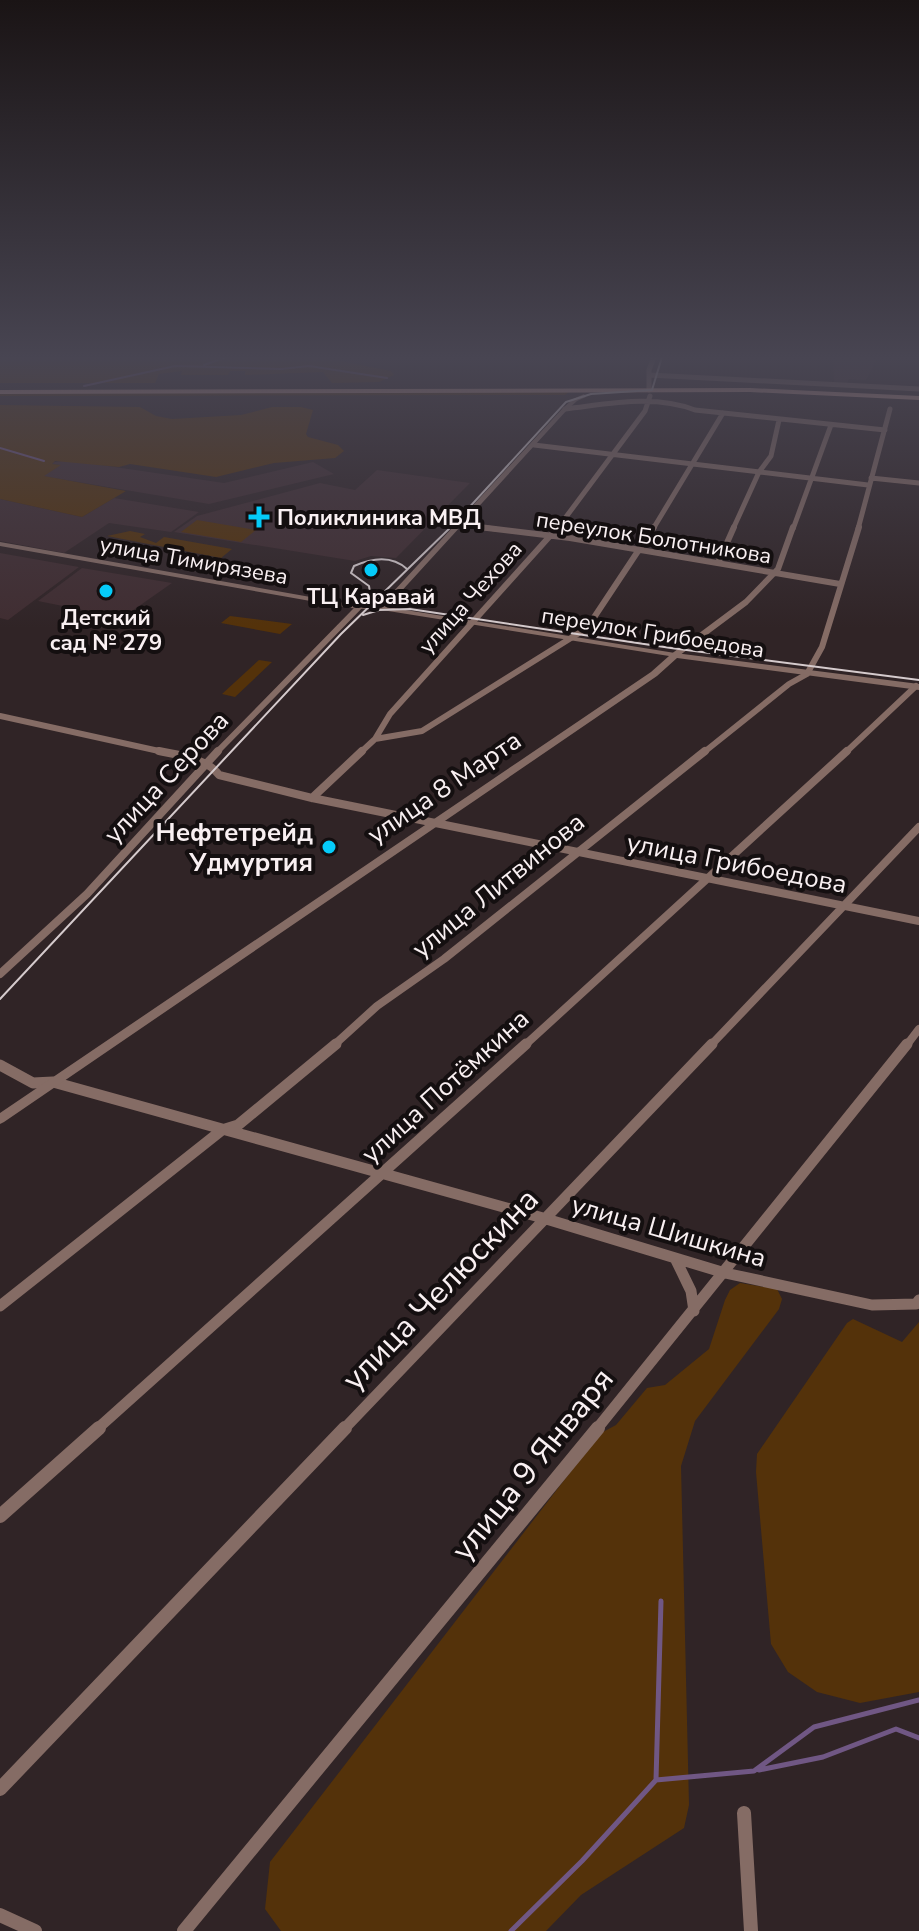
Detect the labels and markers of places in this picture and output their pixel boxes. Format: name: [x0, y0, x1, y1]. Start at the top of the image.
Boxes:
place label: Поликлиника МВД: [277, 503, 481, 533]
marker: Поликлиника МВД: [248, 506, 270, 528]
marker: ТЦ Каравай: [362, 561, 380, 579]
marker: Детский сад № 279: [97, 582, 115, 600]
place label: ТЦ Каравай: [307, 582, 435, 612]
place label: Детский сад № 279: [50, 603, 162, 658]
place label: Нефтетрейд Удмуртия: [156, 815, 313, 880]
marker: Нефтетрейд Удмуртия: [320, 838, 338, 856]

